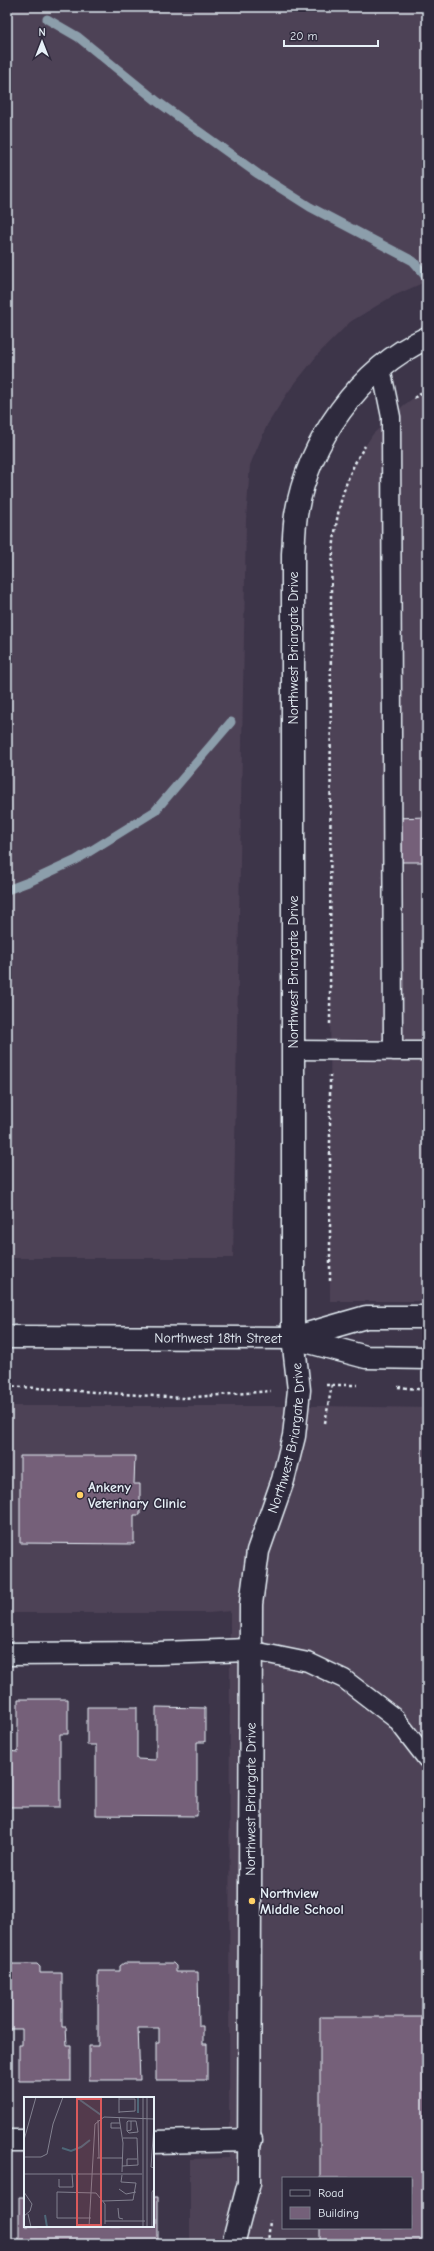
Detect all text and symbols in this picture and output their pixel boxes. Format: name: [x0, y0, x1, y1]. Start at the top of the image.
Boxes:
north arrow: [22, 22, 62, 62]
scale bar: [284, 22, 378, 48]
text: N: [38, 26, 46, 39]
text: 20 m: [290, 29, 318, 43]
street label: Northwest Briargate Drive: [285, 571, 302, 725]
street label: Northwest Briargate Drive: [285, 895, 302, 1049]
street label: Northwest 18th Street: [154, 1330, 283, 1347]
street label: Northwest Briargate Drive: [264, 1362, 308, 1515]
place label: Ankeny Veterinary Clinic: [88, 1479, 187, 1512]
marker: Ankeny Veterinary Clinic: [75, 1490, 85, 1500]
street label: Northwest Briargate Drive: [242, 1722, 260, 1876]
place label: Northview Middle School: [260, 1885, 344, 1918]
marker: Northview Middle School: [247, 1896, 257, 1906]
inset map: [24, 2097, 154, 2227]
legend: [282, 2177, 412, 2229]
text: Road: [318, 2186, 344, 2200]
text: Building: [318, 2206, 359, 2220]

